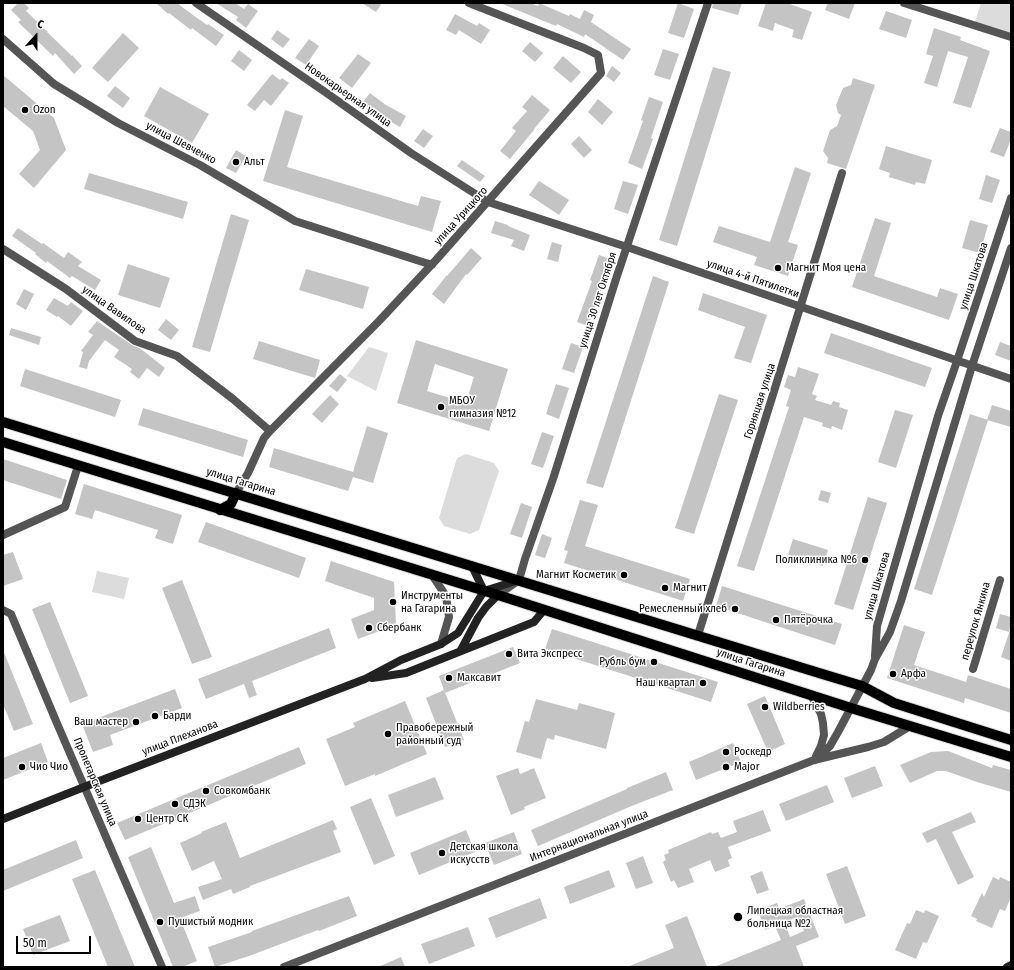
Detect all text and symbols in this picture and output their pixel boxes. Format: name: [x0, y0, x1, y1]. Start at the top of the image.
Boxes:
north arrow: [16, 16, 56, 56]
text: С: [35, 17, 45, 31]
street label: Новокарьерная улица: [302, 60, 394, 130]
place label: Ozon: [33, 103, 56, 117]
marker: Ozon: [20, 105, 30, 115]
street label: улица Шевченко: [144, 119, 218, 167]
place label: Альт: [244, 155, 265, 169]
marker: Альт: [231, 157, 241, 167]
street label: улица Урицкого: [431, 184, 491, 248]
street label: улица Шкатова: [957, 241, 991, 311]
street label: улица 30 лет Октября: [576, 250, 620, 350]
street label: улица 4-й Пятилетки: [705, 257, 801, 301]
place label: Магнит Моя цена: [786, 261, 866, 275]
marker: Магнит Моя цена: [773, 263, 783, 273]
street label: улица Вавилова: [79, 283, 149, 337]
street label: Горняцкая улица: [742, 362, 778, 440]
place label: МБОУ гимназия №12: [449, 394, 516, 420]
marker: МБОУ гимназия №12: [436, 402, 446, 412]
street label: улица Гагарина: [205, 465, 277, 499]
street label: улица Шкатова: [861, 550, 893, 622]
place label: Поликлиника №6: [775, 553, 857, 567]
marker: Поликлиника №6: [860, 555, 870, 565]
place label: Магнит Косметик: [536, 568, 616, 582]
marker: Магнит Косметик: [619, 570, 629, 580]
street label: переулок Янкина: [959, 580, 993, 662]
place label: Магнит: [673, 581, 707, 595]
marker: Магнит: [660, 583, 670, 593]
place label: Инструменты на Гагарина: [401, 589, 463, 615]
marker: Инструменты на Гагарина: [388, 597, 398, 607]
place label: Ремесленный хлеб: [639, 602, 727, 616]
marker: Ремесленный хлеб: [730, 604, 740, 614]
place label: Пятёрочка: [784, 613, 833, 627]
marker: Пятёрочка: [771, 615, 781, 625]
place label: Сбербанк: [377, 621, 421, 635]
marker: Сбербанк: [364, 623, 374, 633]
street label: улица Гагарина: [715, 646, 787, 680]
place label: Вита Экспресс: [517, 647, 582, 661]
marker: Вита Экспресс: [504, 649, 514, 659]
place label: Рубль бум: [599, 655, 646, 669]
marker: Рубль бум: [649, 657, 659, 667]
place label: Арфа: [901, 667, 926, 681]
marker: Арфа: [888, 669, 898, 679]
place label: Максавит: [457, 671, 501, 685]
marker: Максавит: [444, 673, 454, 683]
place label: Наш квартал: [636, 676, 695, 690]
marker: Наш квартал: [698, 678, 708, 688]
place label: Wildberries: [773, 700, 825, 714]
marker: Wildberries: [760, 702, 770, 712]
place label: Барди: [163, 709, 191, 723]
marker: Барди: [150, 711, 160, 721]
place label: Ваш мастер: [74, 715, 128, 729]
marker: Ваш мастер: [131, 717, 141, 727]
street label: улица Плеханова: [140, 717, 220, 759]
place label: Правобережный районный суд: [396, 721, 474, 747]
marker: Правобережный районный суд: [383, 729, 393, 739]
street label: Пролетарская улица: [70, 736, 120, 828]
place label: Роскедр: [734, 745, 772, 759]
marker: Роскедр: [721, 747, 731, 757]
place label: Чио Чио: [30, 760, 68, 774]
place label: Major: [734, 760, 759, 774]
marker: Чио Чио: [17, 762, 27, 772]
marker: Major: [721, 762, 731, 772]
place label: Совкомбанк: [214, 784, 270, 798]
marker: Совкомбанк: [201, 786, 211, 796]
place label: СДЭК: [183, 797, 206, 811]
marker: СДЭК: [170, 799, 180, 809]
street label: Интернациональная улица: [528, 807, 650, 865]
place label: Центр СК: [146, 812, 188, 826]
marker: Центр СК: [133, 814, 143, 824]
place label: Детская школа искусств: [450, 840, 518, 866]
marker: Детская школа искусств: [437, 848, 447, 858]
place label: Липецкая областная больница №2: [747, 904, 843, 930]
marker: Липецкая областная больница №2: [732, 911, 744, 923]
place label: Пушистый модник: [168, 915, 253, 929]
marker: Пушистый модник: [155, 917, 165, 927]
scale bar: [18, 928, 93, 954]
text: 50 m: [23, 936, 47, 950]

